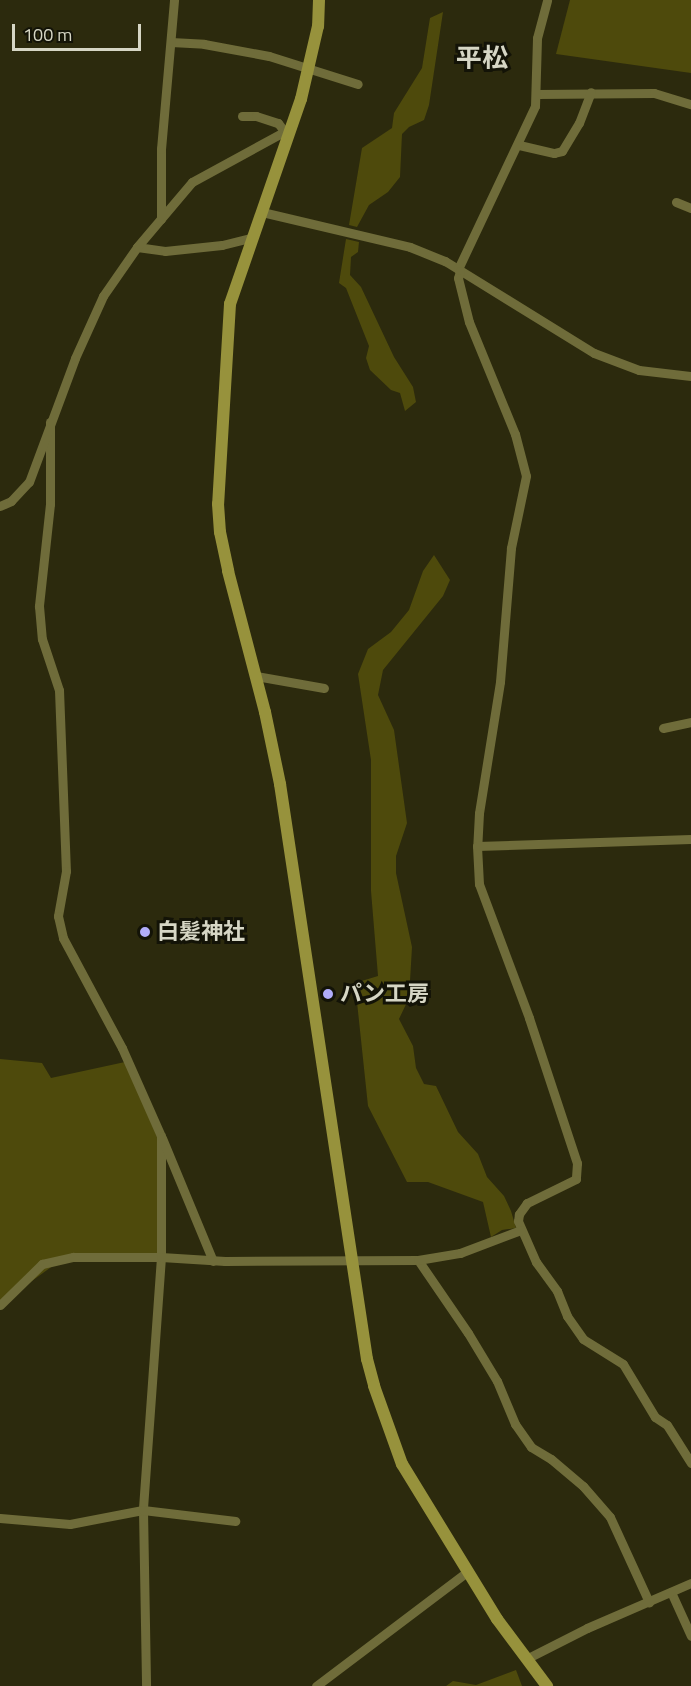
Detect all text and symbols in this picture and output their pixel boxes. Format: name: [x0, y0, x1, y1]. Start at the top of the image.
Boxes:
scale bar: [15, 12, 144, 50]
text: 100 m: [23, 21, 72, 48]
district label: 平松: [456, 42, 508, 74]
place label: 白髪神社: [157, 919, 245, 945]
marker: 白髪神社: [138, 925, 152, 939]
place label: パン工房: [340, 981, 428, 1007]
marker: パン工房: [321, 987, 335, 1001]

